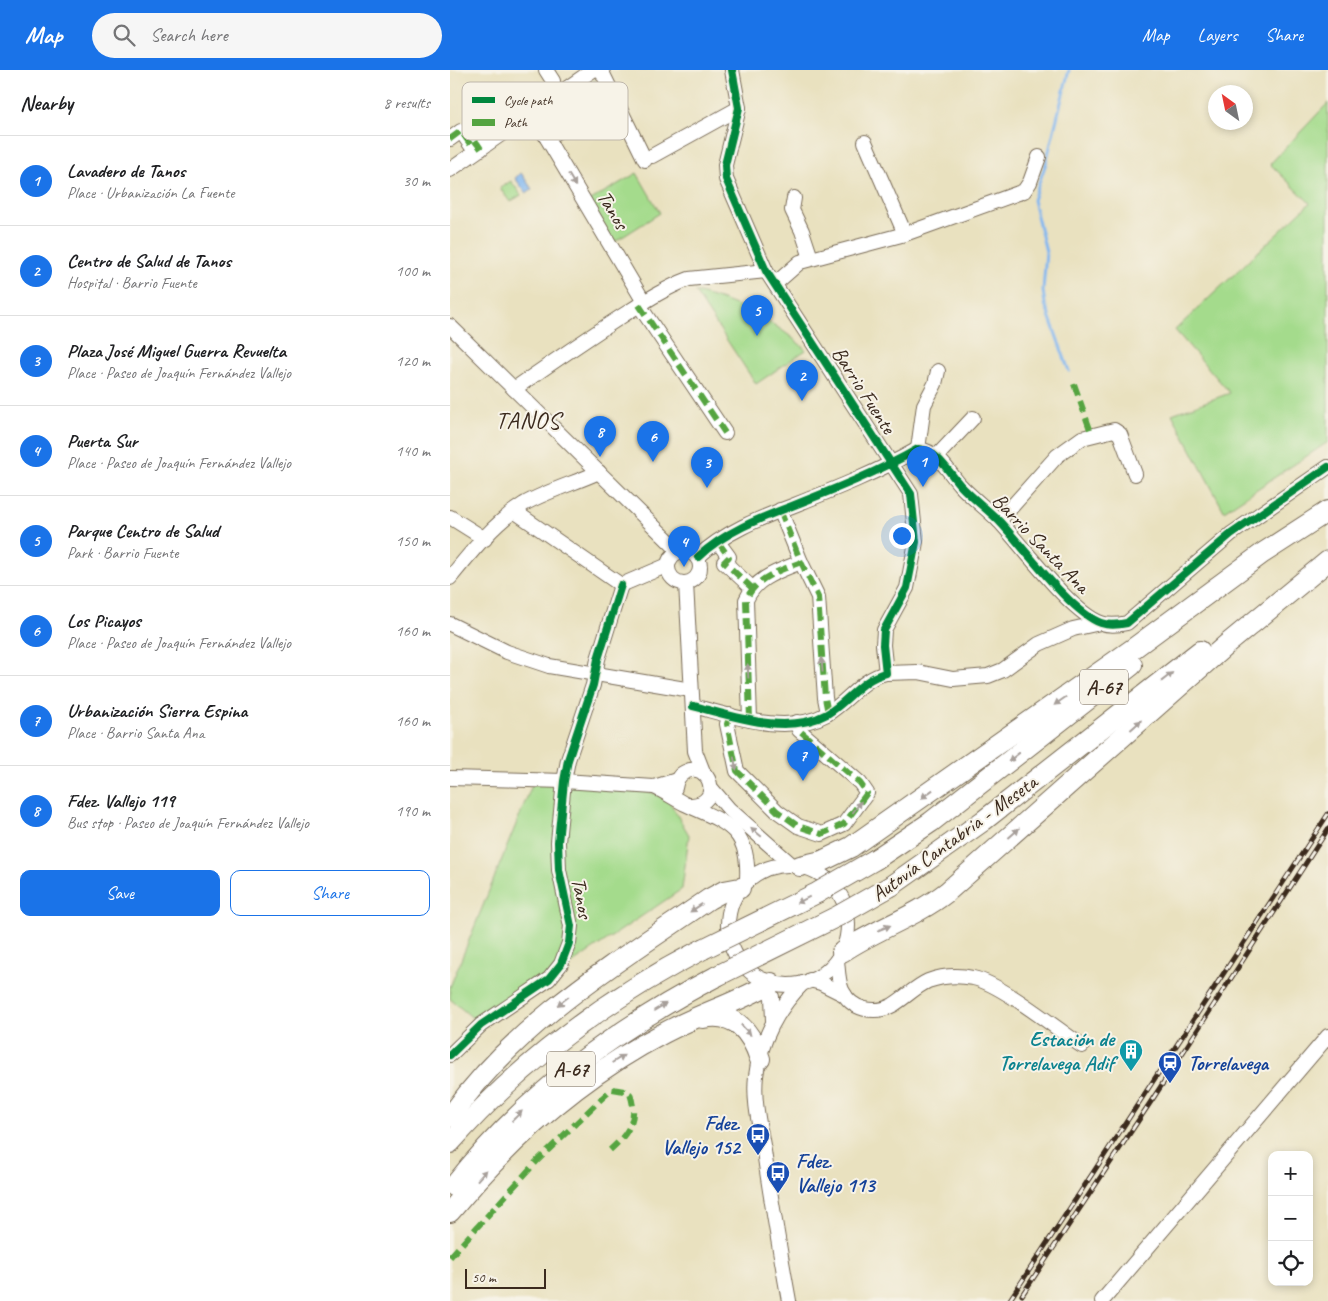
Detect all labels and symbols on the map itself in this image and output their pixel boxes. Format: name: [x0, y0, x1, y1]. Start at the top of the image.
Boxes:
legend: [462, 82, 628, 140]
north arrow: [1208, 85, 1253, 130]
text: Cycle path: [504, 92, 553, 109]
text: Path: [504, 114, 528, 131]
one-way arrow: [567, 173, 576, 186]
street label: Tanos: [591, 186, 636, 236]
pin: 5: [741, 295, 773, 336]
street label: Barrio Fuente: [826, 341, 902, 439]
pin: 2: [786, 360, 818, 401]
district label: TANOS: [496, 405, 564, 435]
pin: 8: [584, 416, 616, 457]
pin: 6: [637, 421, 669, 462]
pin: 1: [907, 446, 939, 487]
pin: 3: [691, 447, 723, 488]
street label: Barrio Santa Ana: [987, 487, 1097, 600]
your location: [889, 523, 915, 549]
pin: 4: [668, 526, 700, 567]
one-way arrow: [818, 657, 826, 673]
one-way arrow: [743, 663, 751, 679]
road number: A-67: [1080, 670, 1128, 704]
one-way arrow: [1160, 672, 1173, 683]
one-way arrow: [1054, 695, 1067, 706]
one-way arrow: [1129, 719, 1141, 731]
pin: 7: [787, 740, 819, 781]
one-way arrow: [1007, 752, 1021, 762]
one-way arrow: [732, 755, 740, 771]
street label: Autovía Cantabria - Meseta: [866, 768, 1044, 907]
one-way arrow: [920, 789, 934, 799]
one-way arrow: [852, 800, 862, 814]
one-way arrow: [749, 827, 762, 838]
one-way arrow: [1008, 827, 1020, 839]
street label: Tanos: [566, 876, 599, 922]
one-way arrow: [796, 896, 810, 904]
one-way arrow: [689, 903, 703, 913]
one-way arrow: [877, 923, 891, 931]
one-way arrow: [557, 996, 570, 1007]
one-way arrow: [654, 1003, 667, 1012]
one-way arrow: [740, 1024, 751, 1037]
place label: Estación de Torrelavega Adif: [999, 1026, 1119, 1076]
building icon: Estación de Torrelavega Adif: [1118, 1038, 1144, 1072]
station icon: Torrelavega: [1157, 1050, 1183, 1084]
place label: Torrelavega: [1188, 1050, 1270, 1076]
road number: A-67: [547, 1052, 595, 1086]
one-way arrow: [612, 1054, 625, 1064]
one-way arrow: [511, 1110, 523, 1122]
place label: Fdez. Vallejo 152: [662, 1110, 743, 1160]
bus stop icon: Fdez. Vallejo 152: [745, 1122, 771, 1156]
place label: Fdez. Vallejo 113: [796, 1148, 877, 1198]
bus stop icon: Fdez. Vallejo 113: [765, 1160, 791, 1194]
one-way arrow: [476, 1169, 487, 1182]
scale bar: [465, 1266, 546, 1289]

